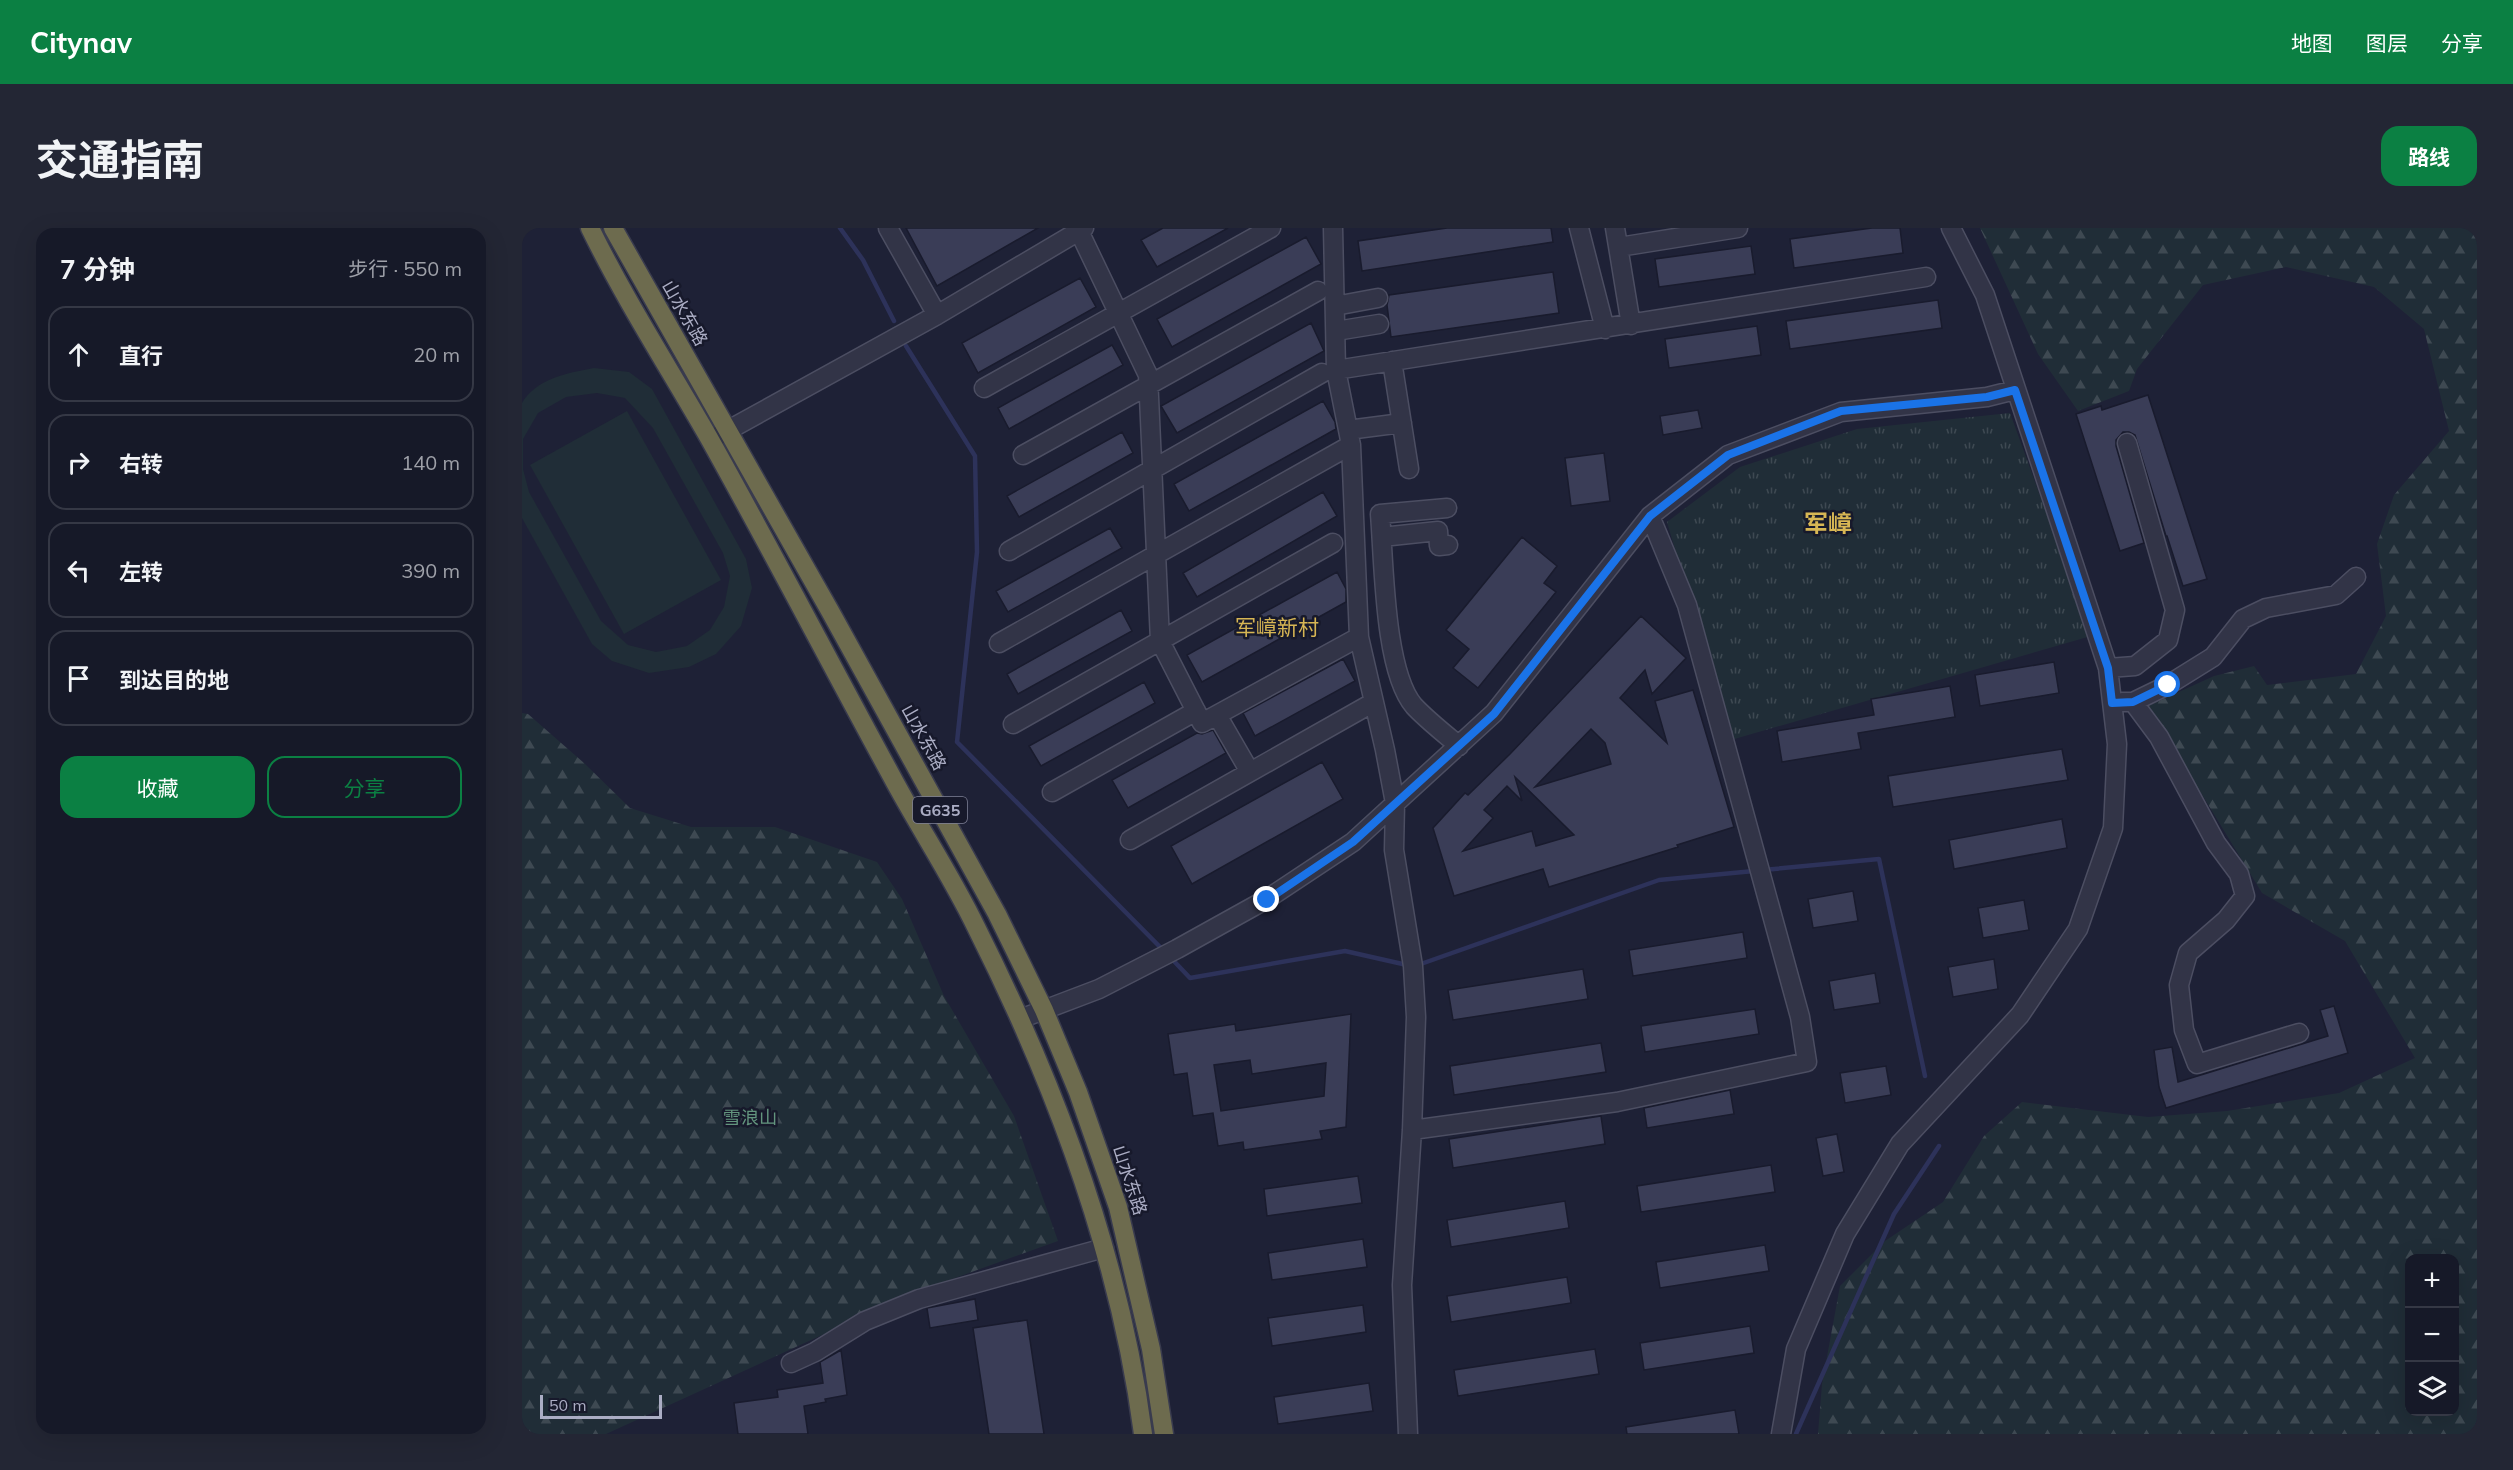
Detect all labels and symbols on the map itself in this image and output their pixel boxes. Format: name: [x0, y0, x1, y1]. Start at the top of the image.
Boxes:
street label: 山水东路: [657, 276, 713, 350]
district label: 军嶂: [1804, 508, 1852, 538]
district label: 军嶂新村: [1235, 614, 1319, 640]
route start: [2154, 671, 2180, 697]
street label: 山水东路: [896, 700, 952, 774]
road number: G635: [913, 797, 967, 823]
route end: [1253, 886, 1279, 912]
park label: 雪浪山: [723, 1106, 777, 1129]
street label: 山水东路: [1108, 1142, 1152, 1218]
scale bar: [540, 1392, 662, 1420]

